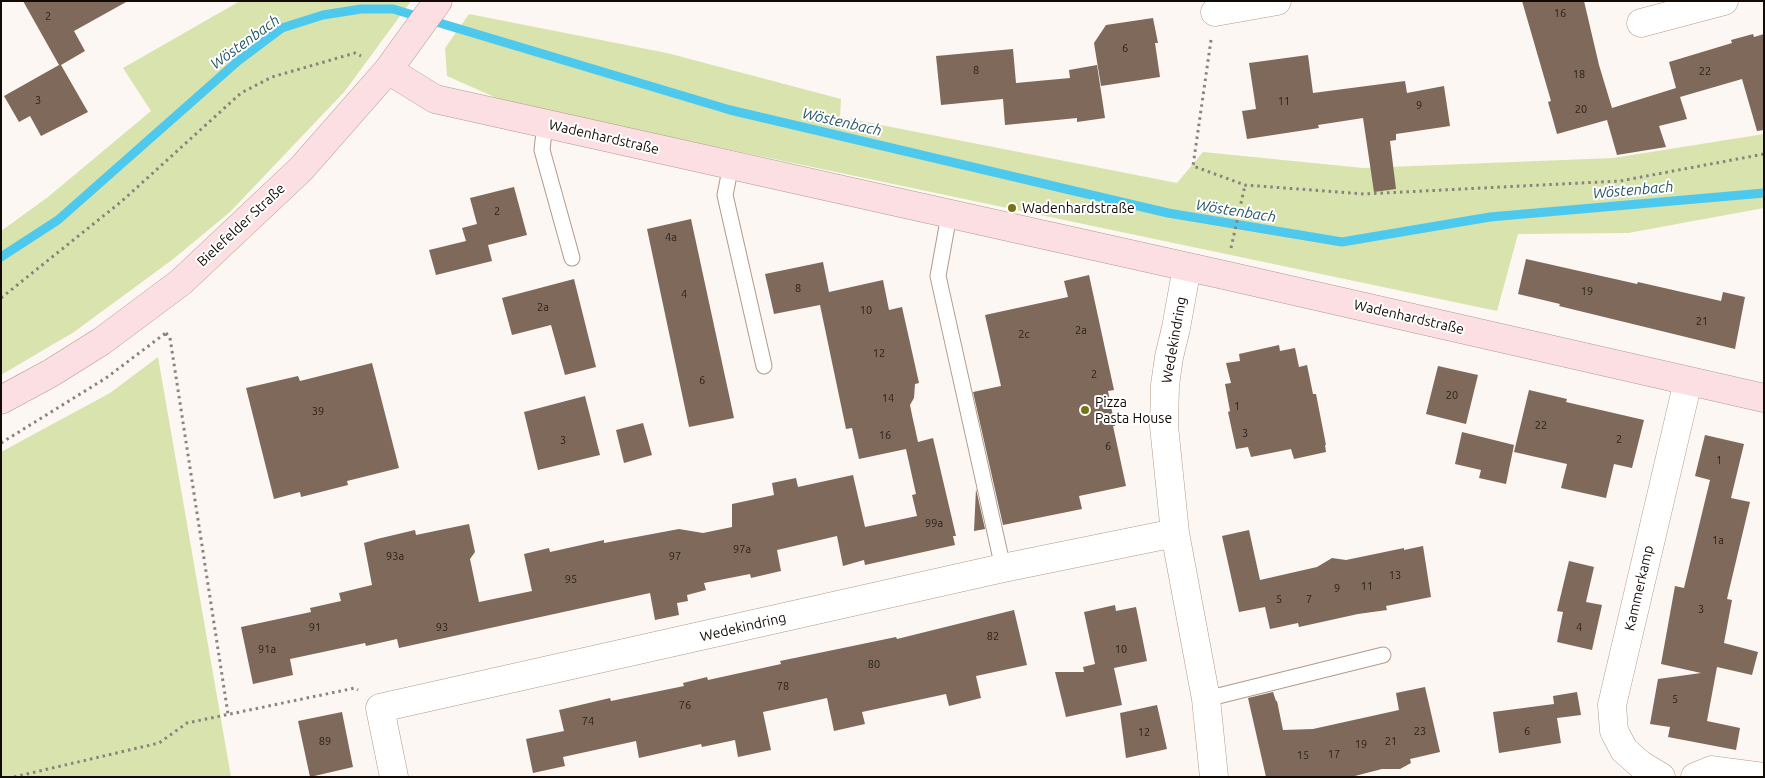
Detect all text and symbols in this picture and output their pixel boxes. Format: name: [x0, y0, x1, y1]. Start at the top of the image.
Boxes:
house number: 16: [1554, 6, 1566, 20]
house number: 2: [45, 9, 51, 23]
water label: Wöstenbach: [207, 11, 283, 73]
house number: 6: [1122, 41, 1128, 55]
house number: 8: [973, 63, 979, 77]
house number: 22: [1699, 64, 1711, 78]
house number: 18: [1573, 67, 1585, 81]
house number: 3: [35, 93, 41, 107]
house number: 11: [1278, 94, 1290, 108]
house number: 9: [1416, 98, 1422, 112]
house number: 20: [1575, 102, 1587, 116]
water label: Wöstenbach: [801, 104, 883, 140]
street label: Wadenhardstraße: [547, 116, 661, 158]
water label: Wöstenbach: [1592, 178, 1674, 202]
street label: Bielefelder Straße: [194, 180, 288, 270]
water label: Wöstenbach: [1195, 196, 1277, 226]
place label: Wadenhardstraße: [1022, 200, 1135, 216]
marker: Wadenhardstraße: [1006, 202, 1018, 214]
house number: 2: [494, 204, 500, 218]
house number: 4a: [665, 230, 677, 244]
house number: 8: [795, 281, 801, 295]
house number: 19: [1581, 284, 1593, 298]
house number: 4: [681, 287, 687, 301]
street label: Wedekindring: [1158, 295, 1190, 385]
street label: Wadenhardstraße: [1352, 296, 1466, 338]
house number: 2a: [537, 300, 549, 314]
house number: 10: [860, 303, 872, 317]
house number: 21: [1696, 314, 1708, 328]
house number: 2a: [1075, 323, 1087, 337]
house number: 2c: [1018, 327, 1030, 341]
house number: 12: [873, 346, 885, 360]
house number: 2: [1091, 367, 1097, 381]
house number: 6: [699, 373, 705, 387]
house number: 20: [1446, 388, 1458, 402]
house number: 14: [882, 391, 894, 405]
place label: Pizza Pasta House: [1095, 394, 1172, 427]
house number: 1: [1234, 399, 1240, 413]
house number: 39: [312, 404, 324, 418]
marker: Pizza Pasta House: [1079, 404, 1091, 416]
house number: 22: [1535, 418, 1547, 432]
house number: 3: [1242, 426, 1248, 440]
house number: 16: [879, 428, 891, 442]
house number: 2: [1616, 432, 1622, 446]
house number: 3: [560, 433, 566, 447]
house number: 6: [1105, 439, 1111, 453]
house number: 1: [1716, 453, 1722, 467]
house number: 99a: [925, 516, 943, 530]
house number: 1a: [1712, 533, 1724, 547]
house number: 97a: [733, 542, 751, 556]
street label: Kammerkamp: [1621, 544, 1657, 632]
house number: 93a: [386, 549, 404, 563]
house number: 97: [669, 549, 681, 563]
house number: 13: [1389, 568, 1401, 582]
house number: 95: [565, 572, 577, 586]
house number: 11: [1361, 579, 1373, 593]
house number: 9: [1334, 581, 1340, 595]
house number: 5: [1276, 592, 1282, 606]
house number: 7: [1306, 592, 1312, 606]
house number: 3: [1698, 602, 1704, 616]
street label: Wedekindring: [698, 609, 788, 645]
house number: 91: [309, 620, 321, 634]
house number: 93: [436, 620, 448, 634]
house number: 4: [1576, 620, 1582, 634]
house number: 82: [987, 629, 999, 643]
house number: 91a: [258, 642, 276, 656]
house number: 10: [1115, 642, 1127, 656]
house number: 80: [868, 657, 880, 671]
house number: 78: [777, 679, 789, 693]
house number: 5: [1672, 692, 1678, 706]
house number: 76: [679, 698, 691, 712]
house number: 74: [582, 714, 594, 728]
house number: 23: [1414, 724, 1426, 738]
house number: 6: [1524, 724, 1530, 738]
house number: 12: [1138, 725, 1150, 739]
house number: 89: [319, 734, 331, 748]
house number: 21: [1385, 734, 1397, 748]
house number: 19: [1355, 737, 1367, 751]
house number: 17: [1328, 747, 1340, 761]
house number: 15: [1297, 748, 1309, 762]

